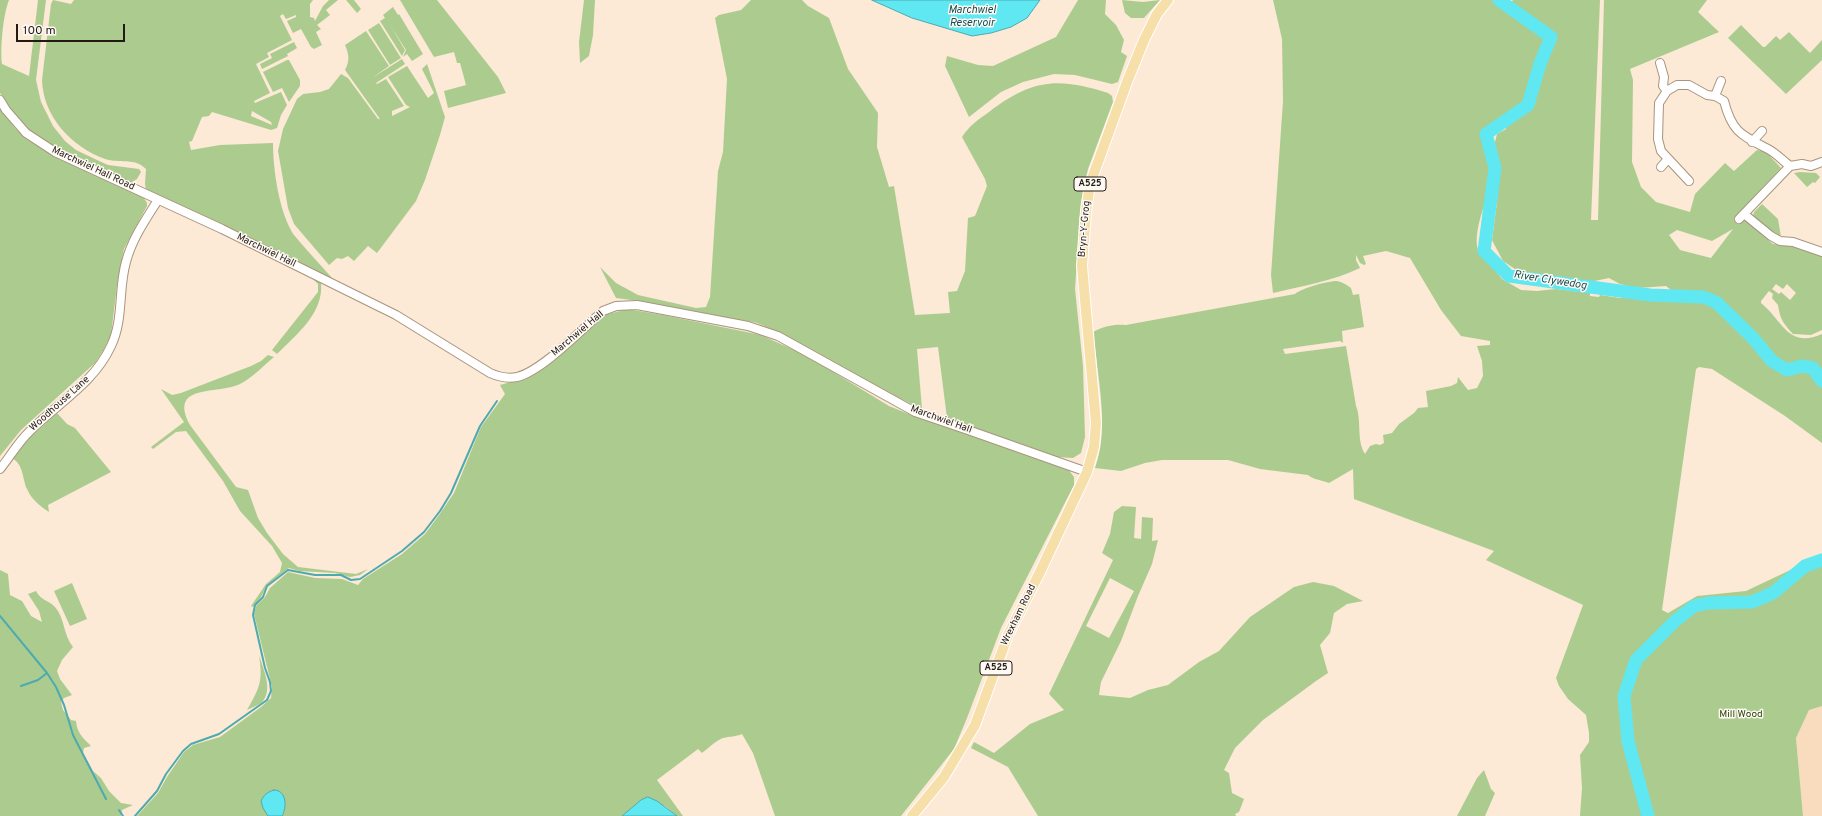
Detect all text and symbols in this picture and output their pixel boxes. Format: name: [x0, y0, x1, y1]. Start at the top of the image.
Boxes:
water label: Marchwiel Reservoir: [948, 4, 996, 30]
scale bar: [18, 16, 127, 42]
text: 100 m: [23, 23, 56, 39]
street label: Marchwiel Hall Road: [50, 145, 136, 193]
road number: A525: [1074, 177, 1106, 191]
street label: Bryn-Y-Grog: [1077, 200, 1093, 258]
street label: Marchwiel Hall: [234, 231, 298, 271]
water label: River Clywedog: [1513, 269, 1587, 293]
street label: Marchwiel Hall: [549, 309, 607, 359]
street label: Woodhouse Lane: [27, 374, 93, 434]
street label: Marchwiel Hall: [909, 403, 973, 437]
street label: Wrexham Road: [999, 582, 1039, 648]
road number: A525: [980, 661, 1012, 675]
park label: Mill Wood: [1719, 709, 1763, 721]

